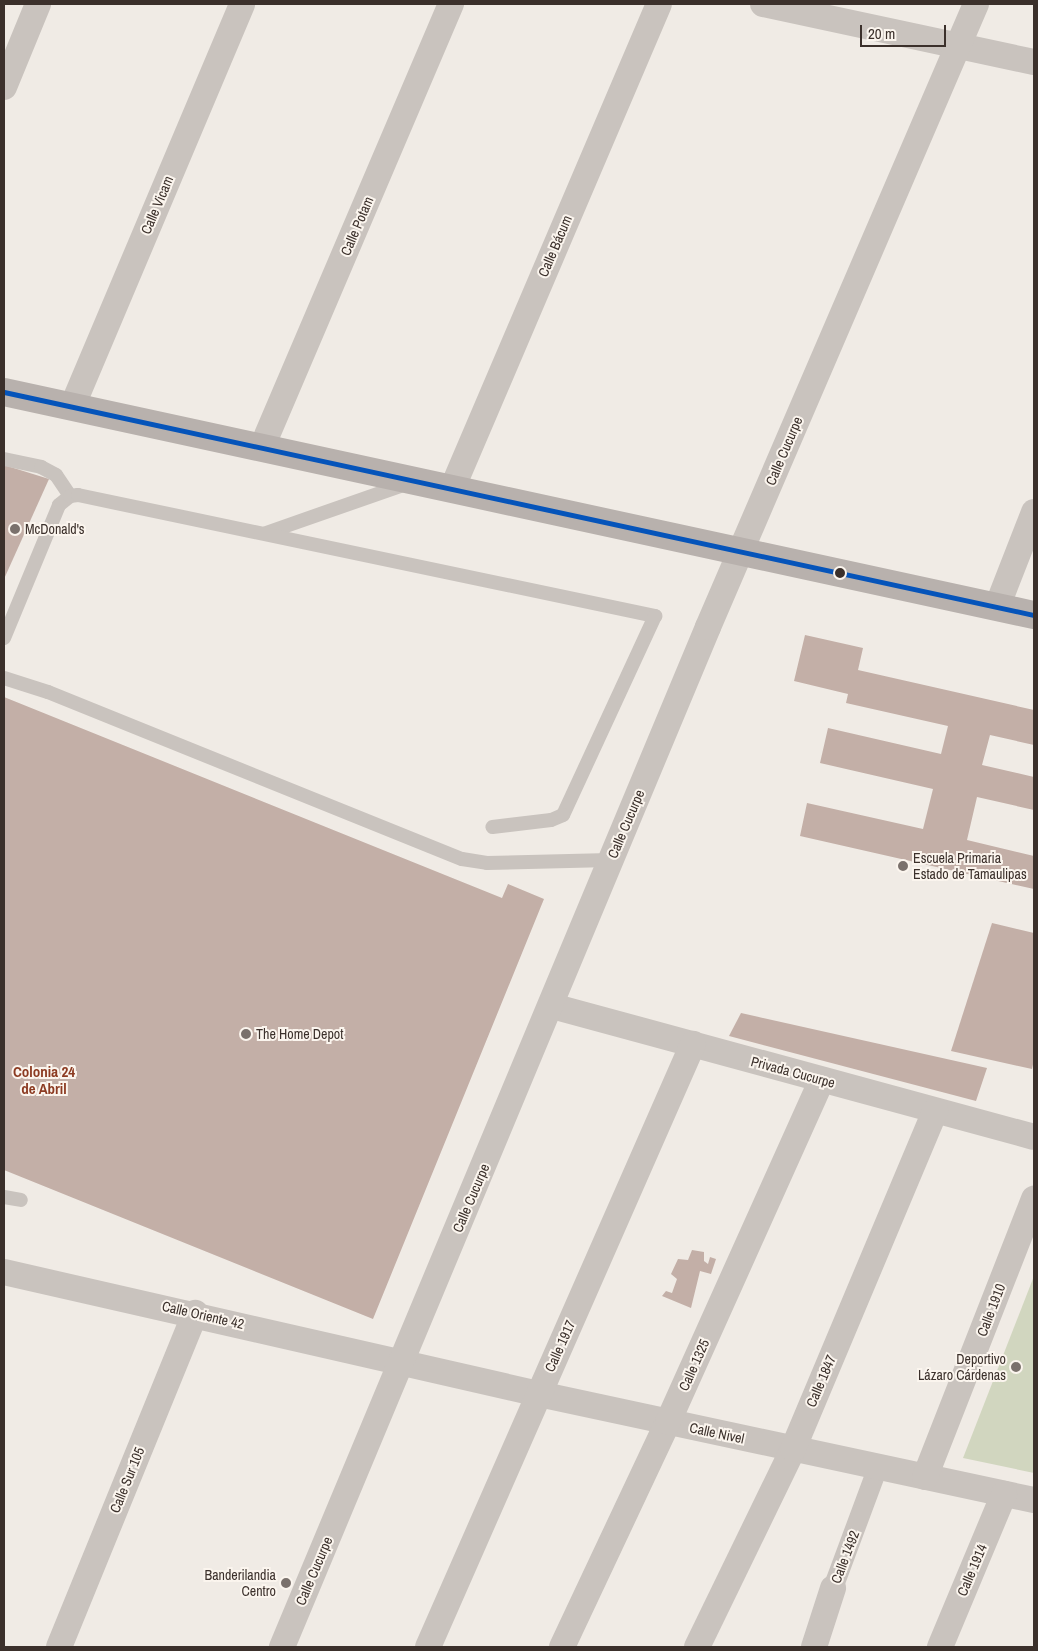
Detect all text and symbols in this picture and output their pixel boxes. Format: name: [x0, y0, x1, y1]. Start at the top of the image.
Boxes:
scale bar: [863, 15, 949, 47]
text: 20 m: [868, 23, 895, 44]
street label: Calle Vicam: [137, 173, 177, 237]
street label: Calle Potam: [337, 194, 377, 258]
street label: Calle Bácum: [535, 213, 575, 279]
street label: Calle Cucurpe: [762, 414, 806, 488]
place label: McDonald's: [25, 521, 85, 537]
marker: McDonald's: [9, 523, 21, 535]
unlabelled marker: [835, 568, 845, 578]
street label: Calle Cucurpe: [604, 787, 648, 861]
place label: Escuela Primaria Estado de Tamaulipas: [913, 850, 1027, 882]
marker: Escuela Primaria Estado de Tamaulipas: [897, 860, 909, 872]
place label: The Home Depot: [256, 1026, 343, 1042]
marker: The Home Depot: [240, 1028, 252, 1040]
street label: Privada Cucurpe: [749, 1053, 837, 1091]
district label: Colonia 24 de Abril: [13, 1062, 75, 1097]
street label: Calle Cucurpe: [449, 1161, 493, 1235]
street label: Calle 1910: [973, 1281, 1009, 1339]
street label: Calle Oriente 42: [160, 1297, 246, 1333]
street label: Calle 1917: [541, 1318, 579, 1374]
street label: Calle 1325: [675, 1337, 713, 1393]
place label: Deportivo Lázaro Cárdenas: [918, 1351, 1006, 1384]
street label: Calle 1847: [803, 1352, 839, 1410]
marker: Deportivo Lázaro Cárdenas: [1010, 1361, 1022, 1373]
street label: Calle Nivel: [688, 1419, 746, 1447]
street label: Calle Sur 105: [106, 1445, 148, 1515]
street label: Calle 1492: [827, 1528, 863, 1586]
street label: Calle Cucurpe: [292, 1534, 336, 1608]
street label: Calle 1914: [954, 1541, 990, 1599]
place label: Banderilandia Centro: [205, 1567, 276, 1600]
marker: Banderilandia Centro: [280, 1577, 292, 1589]

